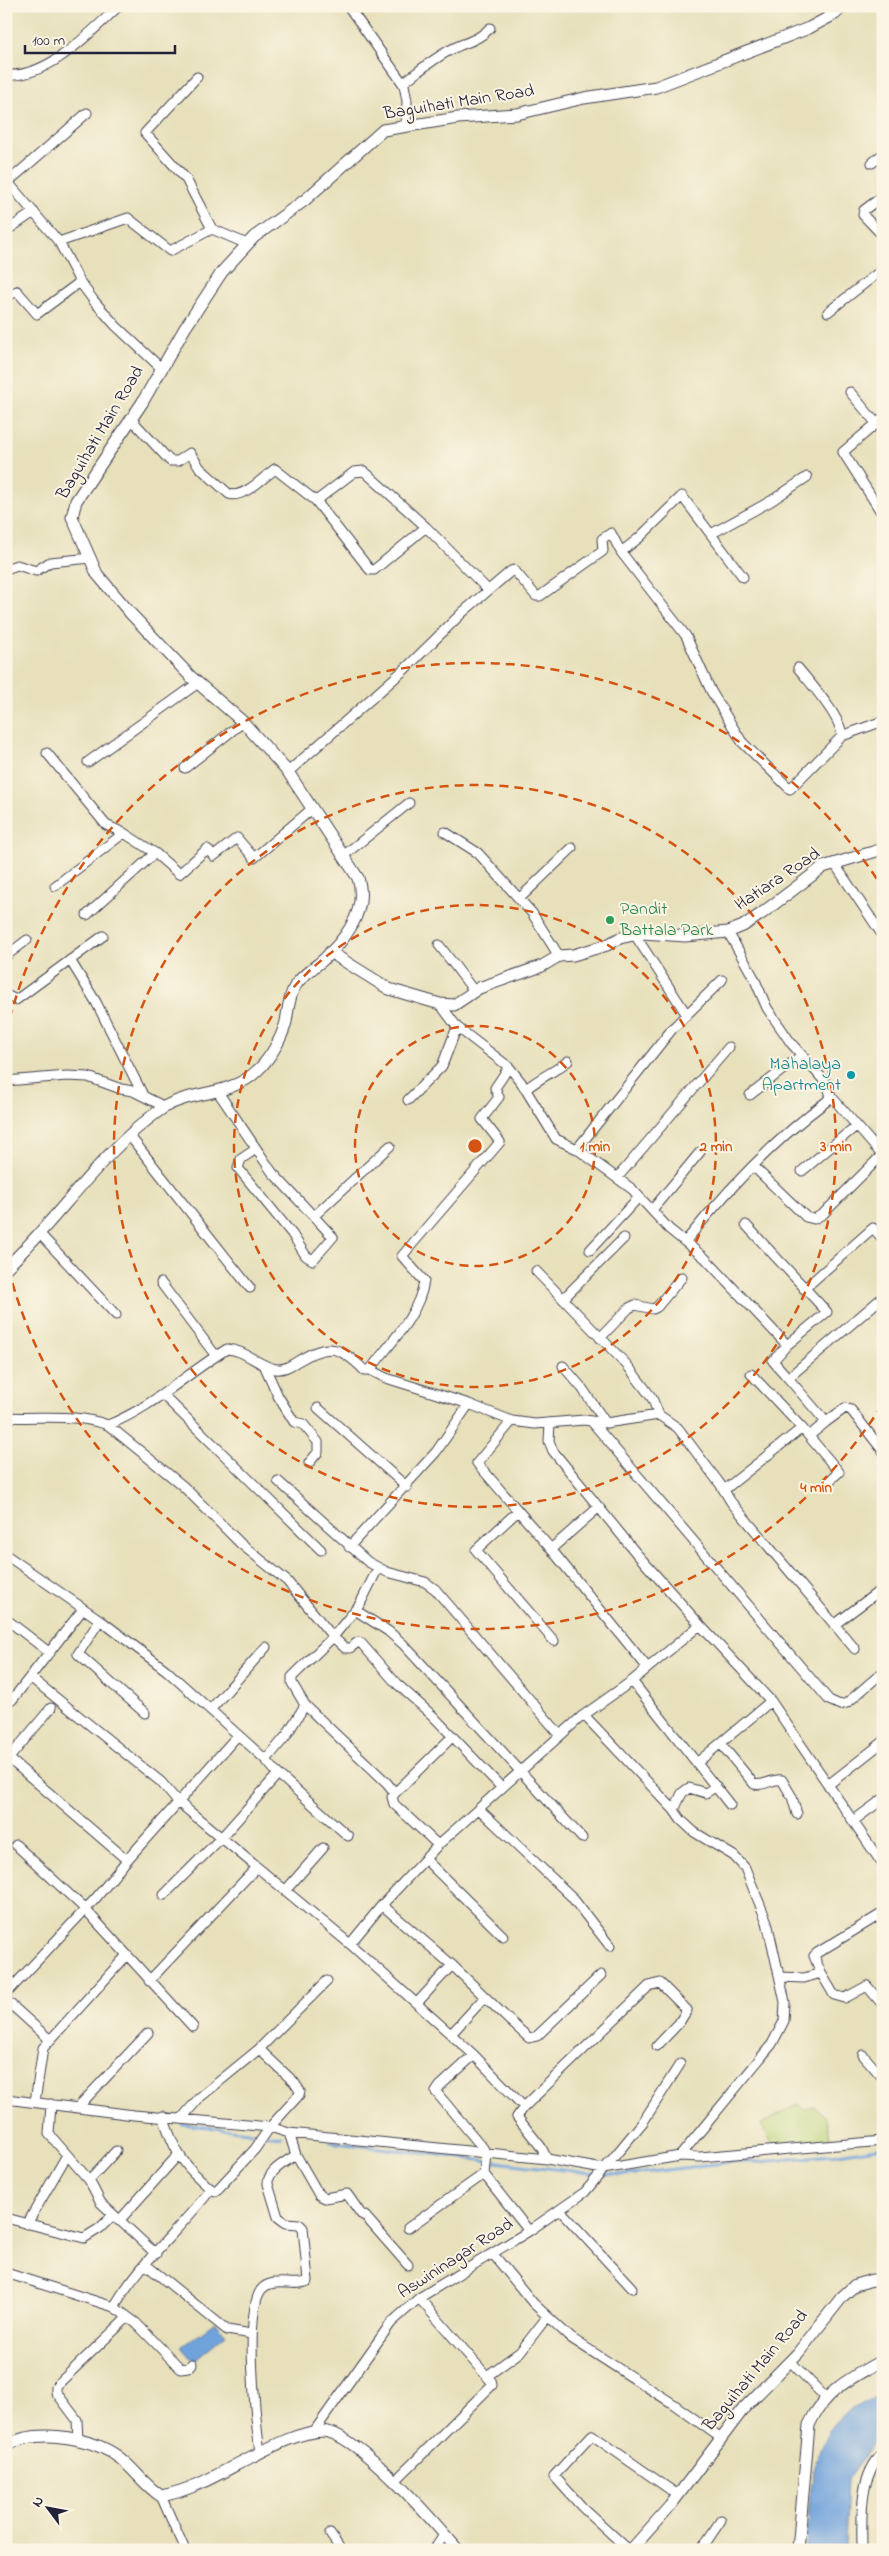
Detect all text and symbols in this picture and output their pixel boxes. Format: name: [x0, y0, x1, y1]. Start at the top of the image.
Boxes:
scale bar: [25, 22, 175, 54]
text: 100 m: [32, 30, 65, 52]
street label: Baguihati Main Road: [381, 78, 536, 129]
street label: Baguihati Main Road: [50, 361, 152, 506]
street label: Hatiara Road: [730, 842, 826, 918]
place label: Pandit Battala Park: [619, 897, 714, 944]
marker: Pandit Battala Park: [604, 914, 616, 926]
place label: Mahalaya Apartment: [762, 1052, 841, 1099]
marker: Mahalaya Apartment: [845, 1069, 857, 1081]
text: 1 min: [580, 1136, 611, 1158]
text: 2 min: [699, 1136, 733, 1158]
text: 3 min: [819, 1136, 852, 1158]
centre of rings: [466, 1137, 484, 1155]
text: 4 min: [799, 1477, 832, 1499]
street label: Aswininagar Road: [393, 2212, 519, 2307]
street label: Baguihati Main Road: [697, 2304, 816, 2439]
north arrow: [22, 2484, 72, 2534]
text: N: [27, 2492, 50, 2511]

